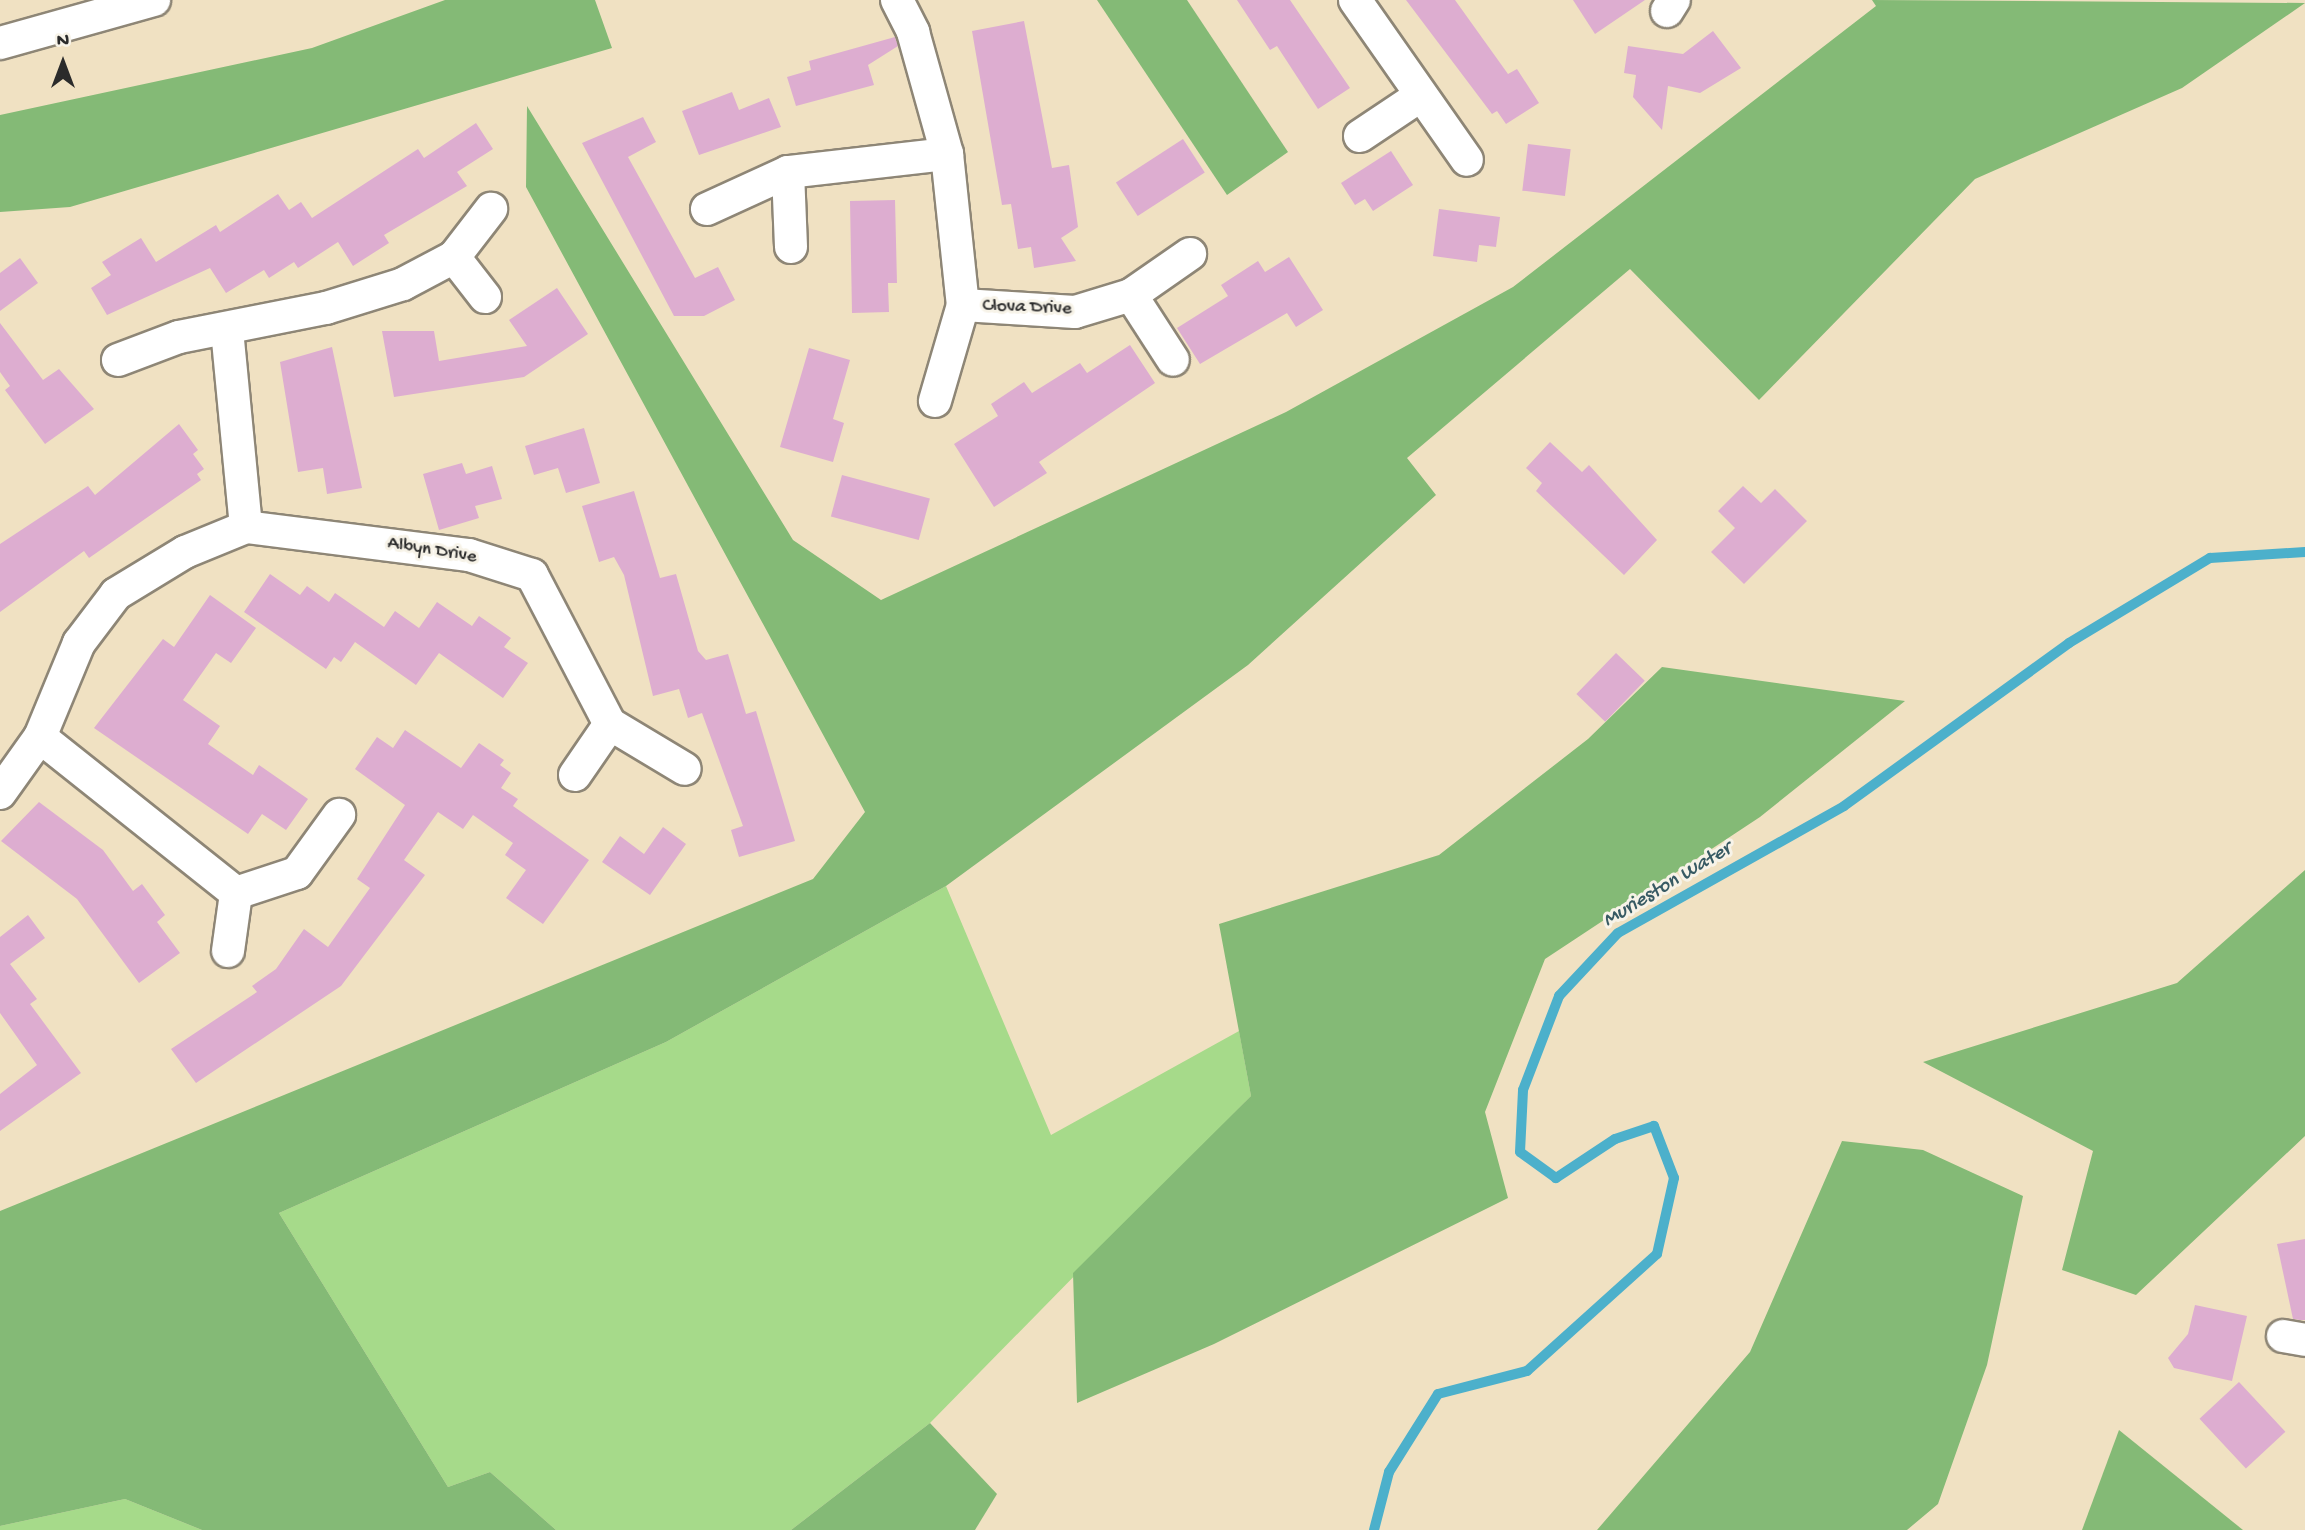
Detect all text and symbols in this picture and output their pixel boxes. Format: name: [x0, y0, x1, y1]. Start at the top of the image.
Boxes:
north arrow: [28, 28, 98, 98]
text: N: [57, 30, 69, 53]
street label: Clova Drive: [982, 295, 1072, 321]
street label: Albyn Drive: [386, 533, 478, 569]
water label: Murieston Water: [1599, 838, 1737, 934]

